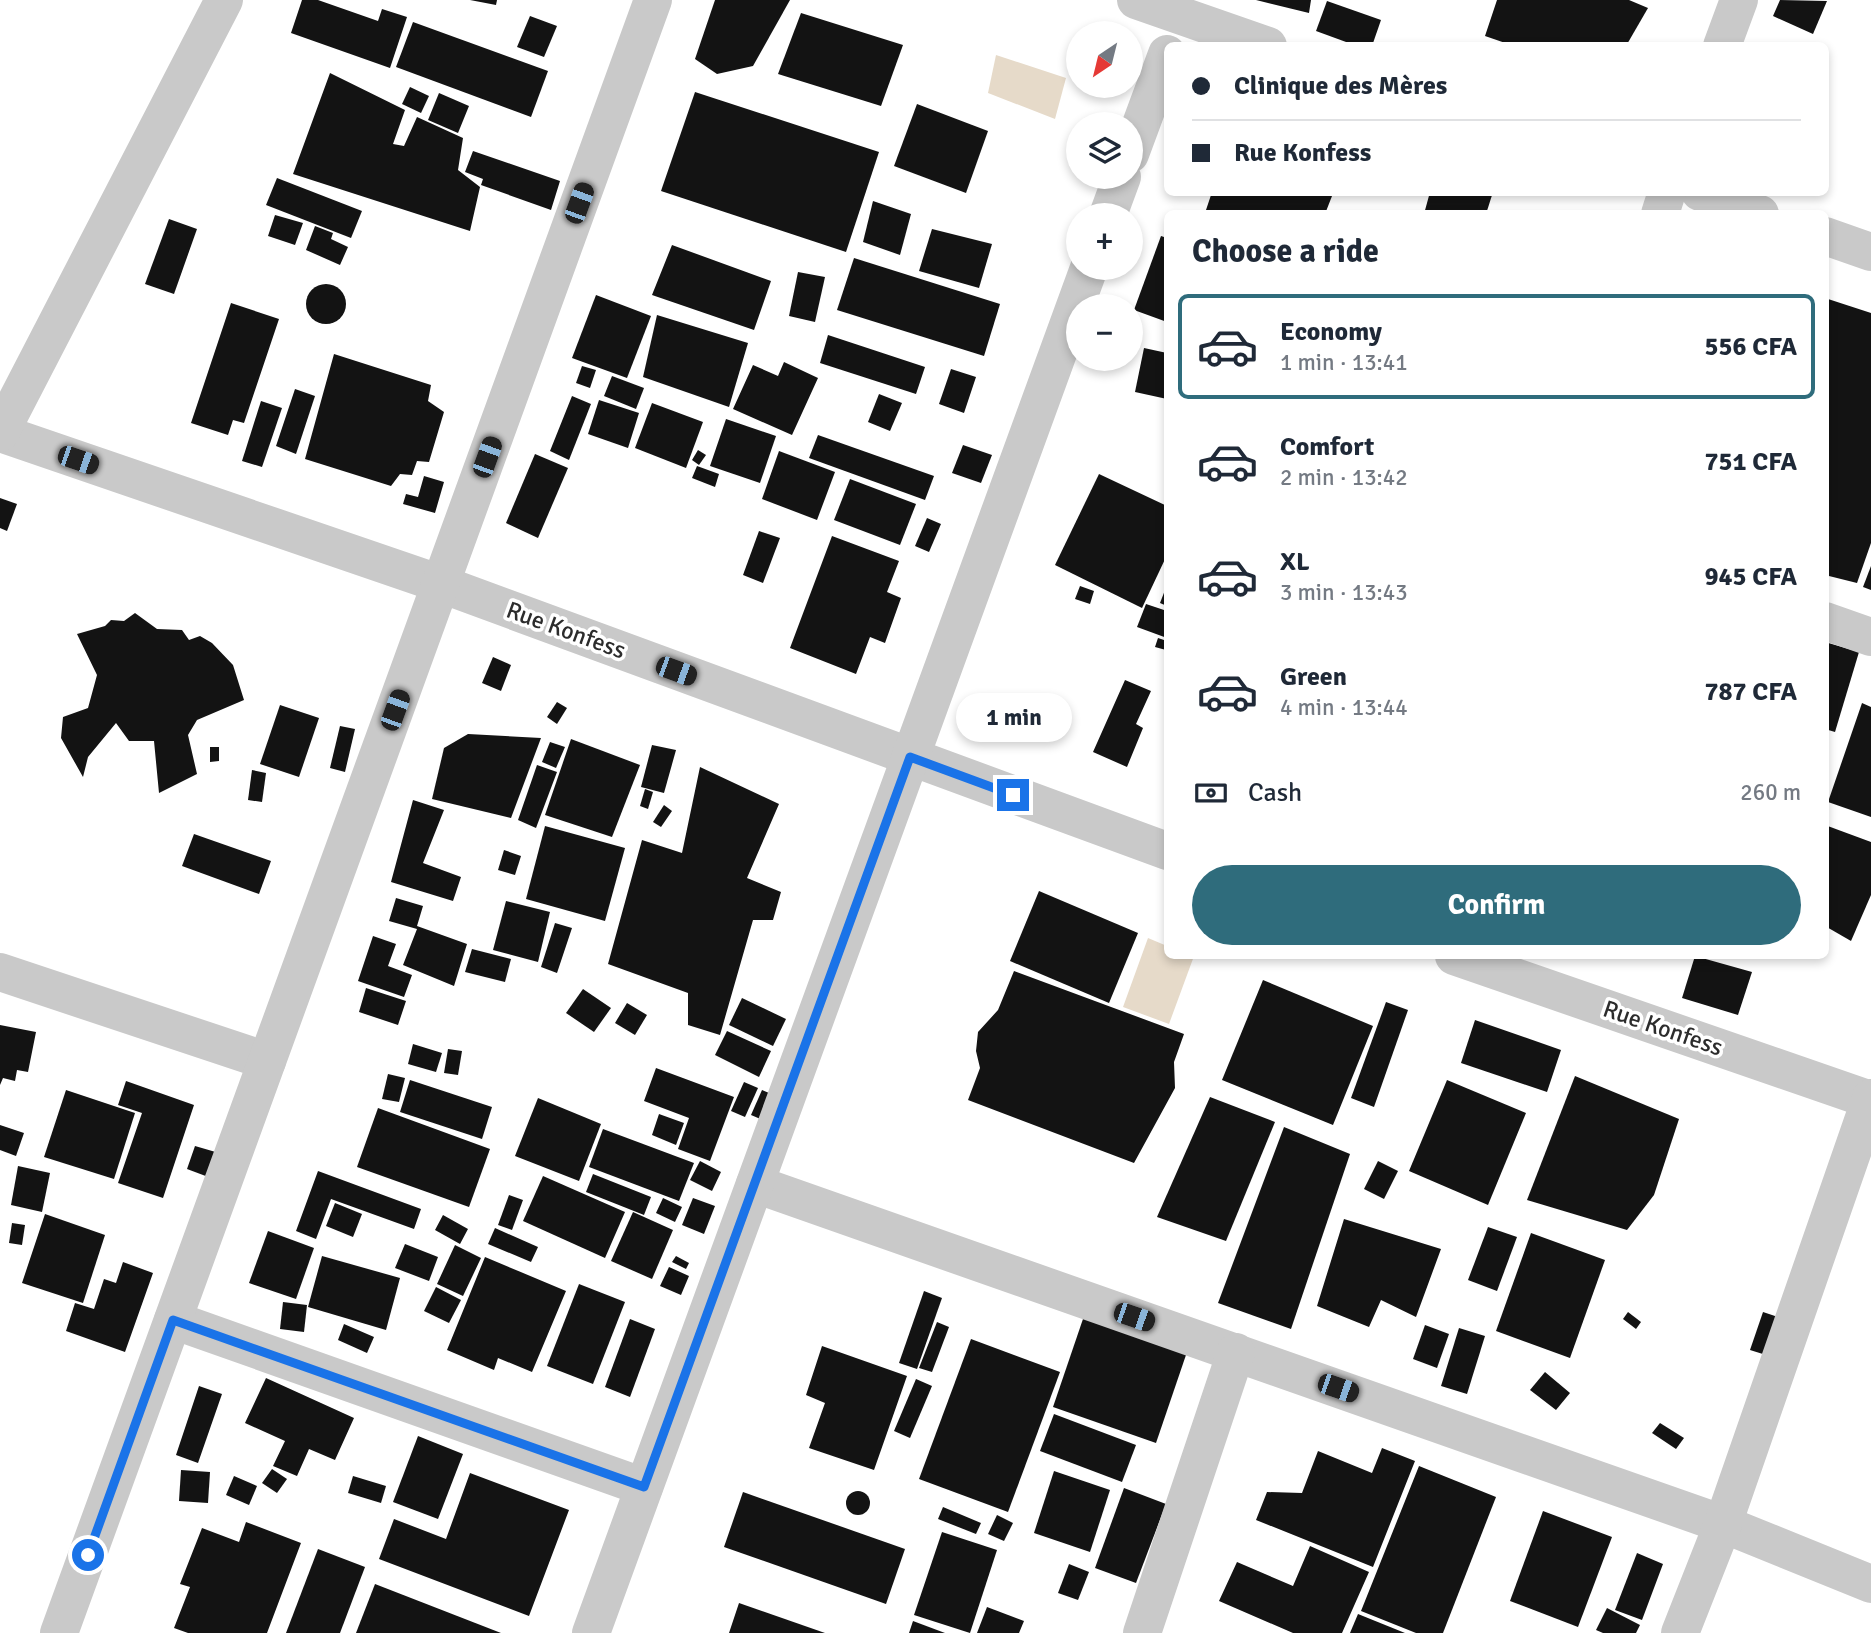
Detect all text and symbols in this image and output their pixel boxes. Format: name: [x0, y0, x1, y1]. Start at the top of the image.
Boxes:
north arrow: [1066, 21, 1143, 98]
map controls: [1066, 21, 1143, 371]
text: Clinique des Mères: [1234, 70, 1447, 102]
button: layers: [1066, 112, 1143, 189]
text: Rue Konfess: [1234, 137, 1371, 169]
car: [562, 180, 597, 226]
button: +: [1066, 203, 1143, 280]
text: Choose a ride: [1192, 232, 1379, 271]
button: −: [1066, 294, 1143, 371]
icon: car: [1196, 315, 1259, 378]
text: Economy: [1280, 316, 1382, 348]
text: 556 CFA: [1705, 331, 1797, 363]
text: 1 min · 13:41: [1280, 348, 1408, 377]
icon: car: [1196, 430, 1259, 493]
text: Comfort: [1280, 431, 1374, 463]
car: [470, 434, 505, 480]
car: [55, 443, 102, 477]
text: 751 CFA: [1705, 446, 1797, 478]
text: 2 min · 13:42: [1280, 463, 1408, 492]
icon: car: [1196, 545, 1259, 608]
text: XL: [1280, 546, 1310, 578]
text: 945 CFA: [1705, 561, 1797, 593]
text: 3 min · 13:43: [1280, 578, 1408, 607]
street label: Rue Konfess: [502, 595, 630, 665]
car: [653, 654, 700, 688]
icon: car: [1196, 660, 1259, 723]
text: Green: [1280, 661, 1347, 693]
text: 787 CFA: [1705, 676, 1797, 708]
car: [378, 687, 413, 733]
text: 4 min · 13:44: [1280, 693, 1408, 722]
callout: 1 min: [955, 694, 1071, 742]
text: 1 min: [986, 703, 1042, 732]
icon: cash: [1192, 774, 1230, 812]
text: Cash: [1248, 777, 1302, 809]
text: 260 m: [1740, 778, 1801, 807]
route end: [997, 779, 1029, 811]
button: Confirm: [1192, 865, 1801, 945]
street label: Rue Konfess: [1599, 994, 1727, 1062]
car: [1111, 1300, 1158, 1334]
car: [1315, 1371, 1362, 1405]
route start: [72, 1539, 104, 1571]

